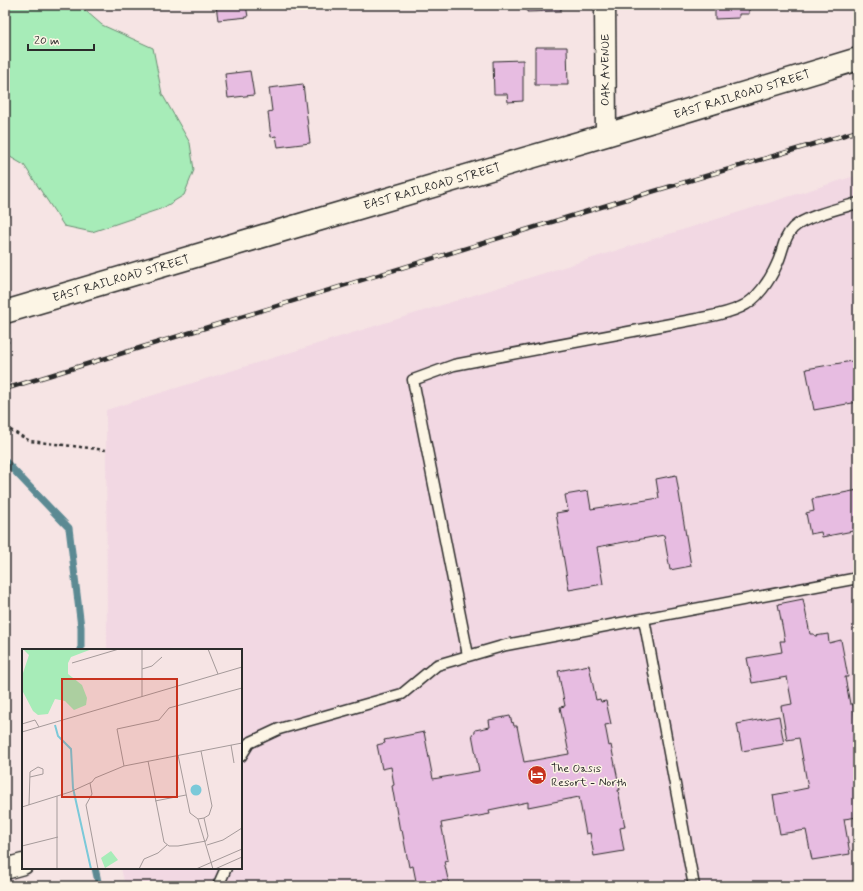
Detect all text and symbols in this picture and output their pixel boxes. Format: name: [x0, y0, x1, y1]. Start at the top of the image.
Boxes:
scale bar: [28, 26, 94, 52]
text: 20 m: [34, 33, 60, 49]
street label: OAK AVENUE: [598, 34, 614, 106]
street label: EAST RAILROAD STREET: [672, 67, 813, 123]
street label: EAST RAILROAD STREET: [362, 160, 503, 214]
street label: EAST RAILROAD STREET: [51, 252, 192, 306]
inset map: [22, 649, 242, 869]
place label: The Oasis Resort - North: [551, 761, 627, 791]
hotel icon: The Oasis Resort - North: [526, 764, 548, 786]

